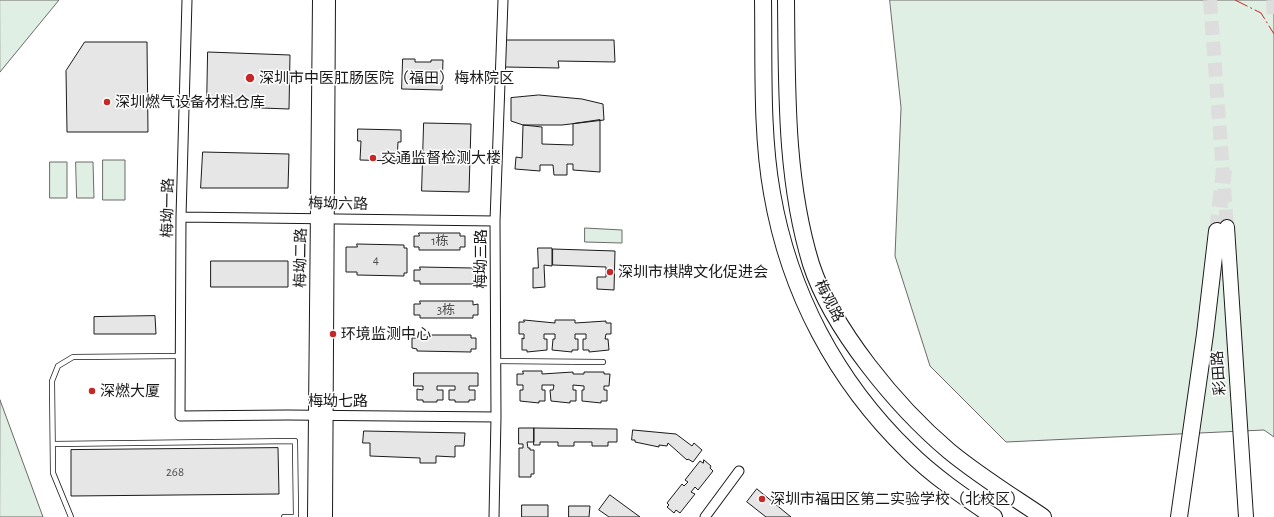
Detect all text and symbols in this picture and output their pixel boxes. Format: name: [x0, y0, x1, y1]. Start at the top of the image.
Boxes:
place label: 深圳市中医肛肠医院（福田）梅林院区: [259, 69, 514, 87]
marker: 深圳市中医肛肠医院（福田）梅林院区: [244, 72, 256, 84]
place label: 深圳燃气设备材料仓库: [115, 93, 265, 111]
marker: 深圳燃气设备材料仓库: [102, 97, 112, 107]
place label: 交通监督检测大楼: [381, 149, 501, 167]
marker: 交通监督检测大楼: [368, 153, 378, 163]
street label: 梅坳一路: [158, 178, 178, 238]
street label: 梅坳六路: [308, 194, 368, 214]
street label: 梅坳二路: [291, 228, 311, 288]
street label: 梅坳三路: [472, 229, 490, 289]
house number: 1栋: [431, 233, 449, 249]
house number: 4: [373, 252, 379, 268]
place label: 深圳市棋牌文化促进会: [618, 263, 768, 281]
marker: 深圳市棋牌文化促进会: [605, 267, 615, 277]
street label: 梅观路: [811, 277, 847, 325]
house number: 3栋: [437, 302, 455, 318]
place label: 环境监测中心: [341, 325, 431, 343]
marker: 环境监测中心: [328, 329, 338, 339]
street label: 彩田路: [1208, 350, 1230, 396]
place label: 深燃大厦: [100, 382, 160, 400]
marker: 深燃大厦: [87, 386, 97, 396]
street label: 梅坳七路: [308, 392, 368, 410]
house number: 268: [166, 464, 184, 480]
place label: 深圳市福田区第二实验学校（北校区）: [770, 490, 1025, 508]
marker: 深圳市福田区第二实验学校（北校区）: [757, 494, 767, 504]

